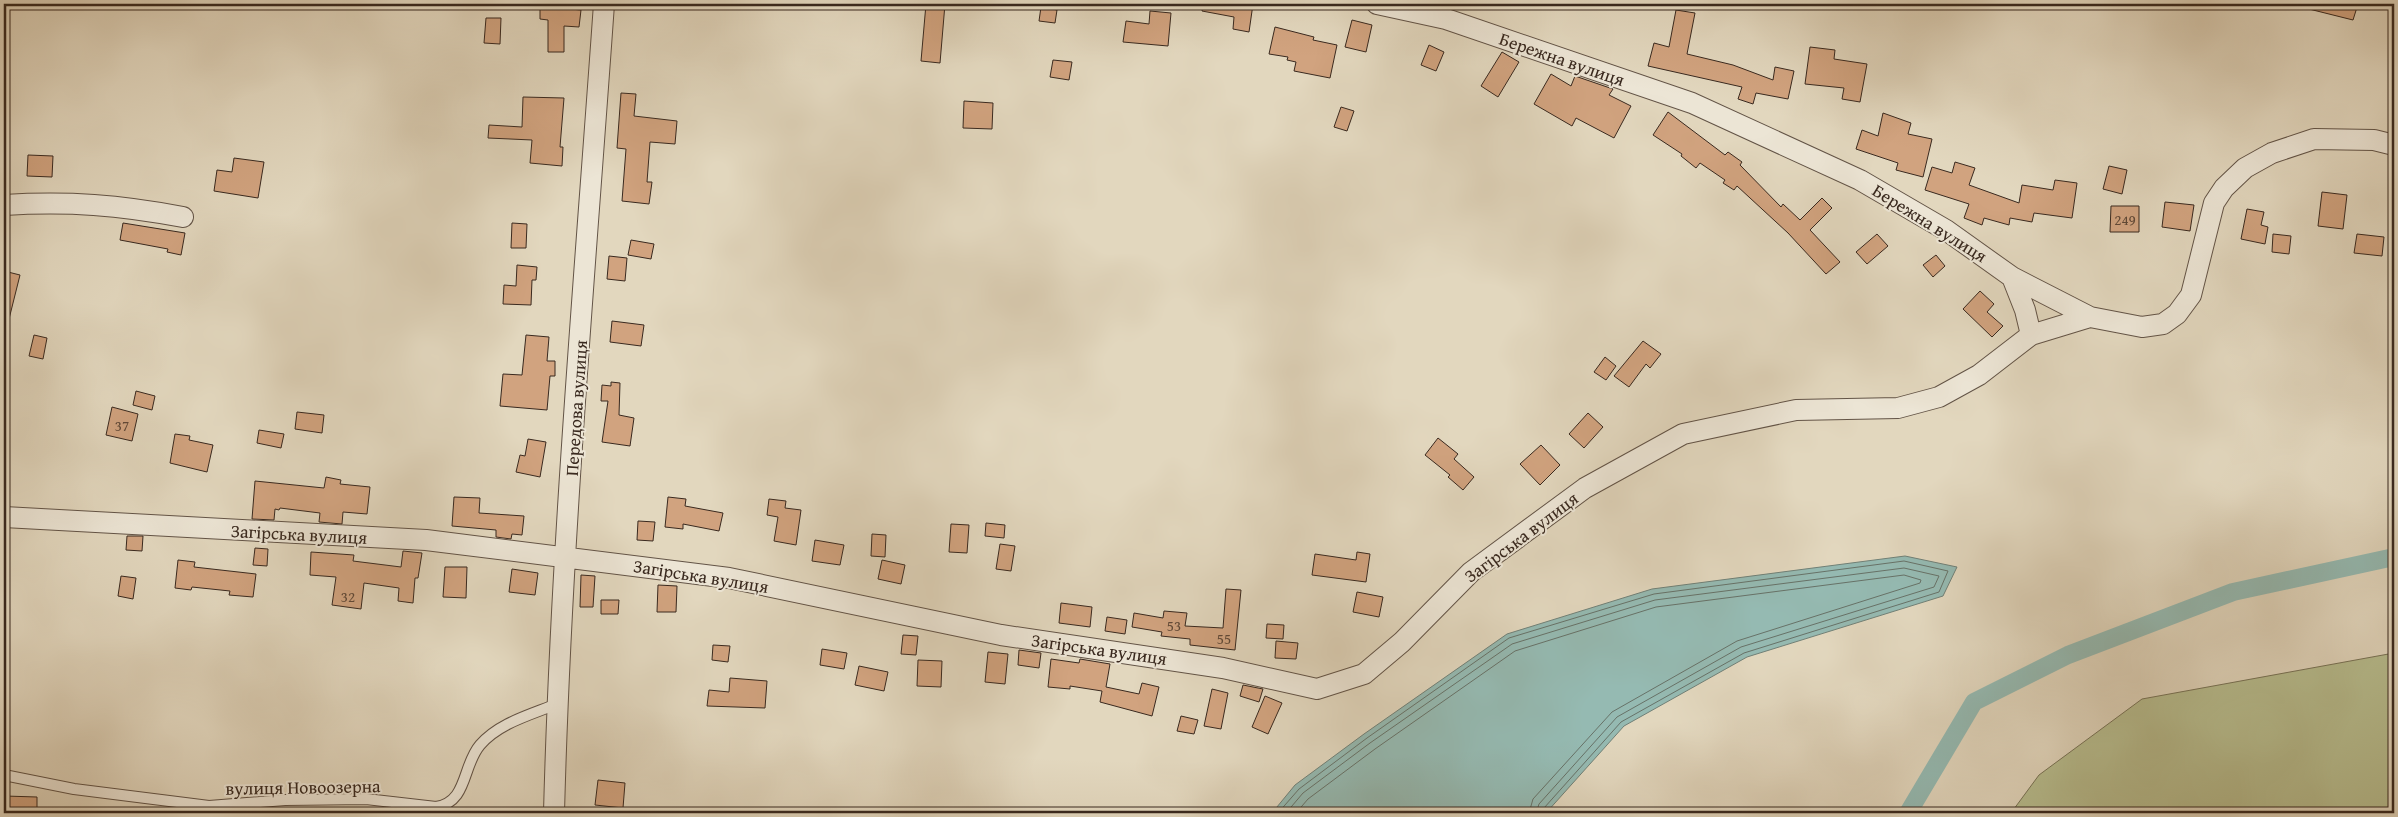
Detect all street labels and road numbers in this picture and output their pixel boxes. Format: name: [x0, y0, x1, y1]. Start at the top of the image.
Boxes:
street label: Бережна вулиця: [1496, 25, 1628, 93]
street label: Бережна вулиця: [1867, 177, 1993, 269]
street label: Передова вулиця: [558, 339, 594, 477]
street label: Загірська вулиця: [1458, 485, 1584, 589]
street label: Загірська вулиця: [230, 517, 368, 551]
street label: Загірська вулиця: [631, 552, 771, 600]
street label: Загірська вулиця: [1029, 626, 1169, 672]
street label: вулиця Новоозерна: [225, 772, 381, 802]

